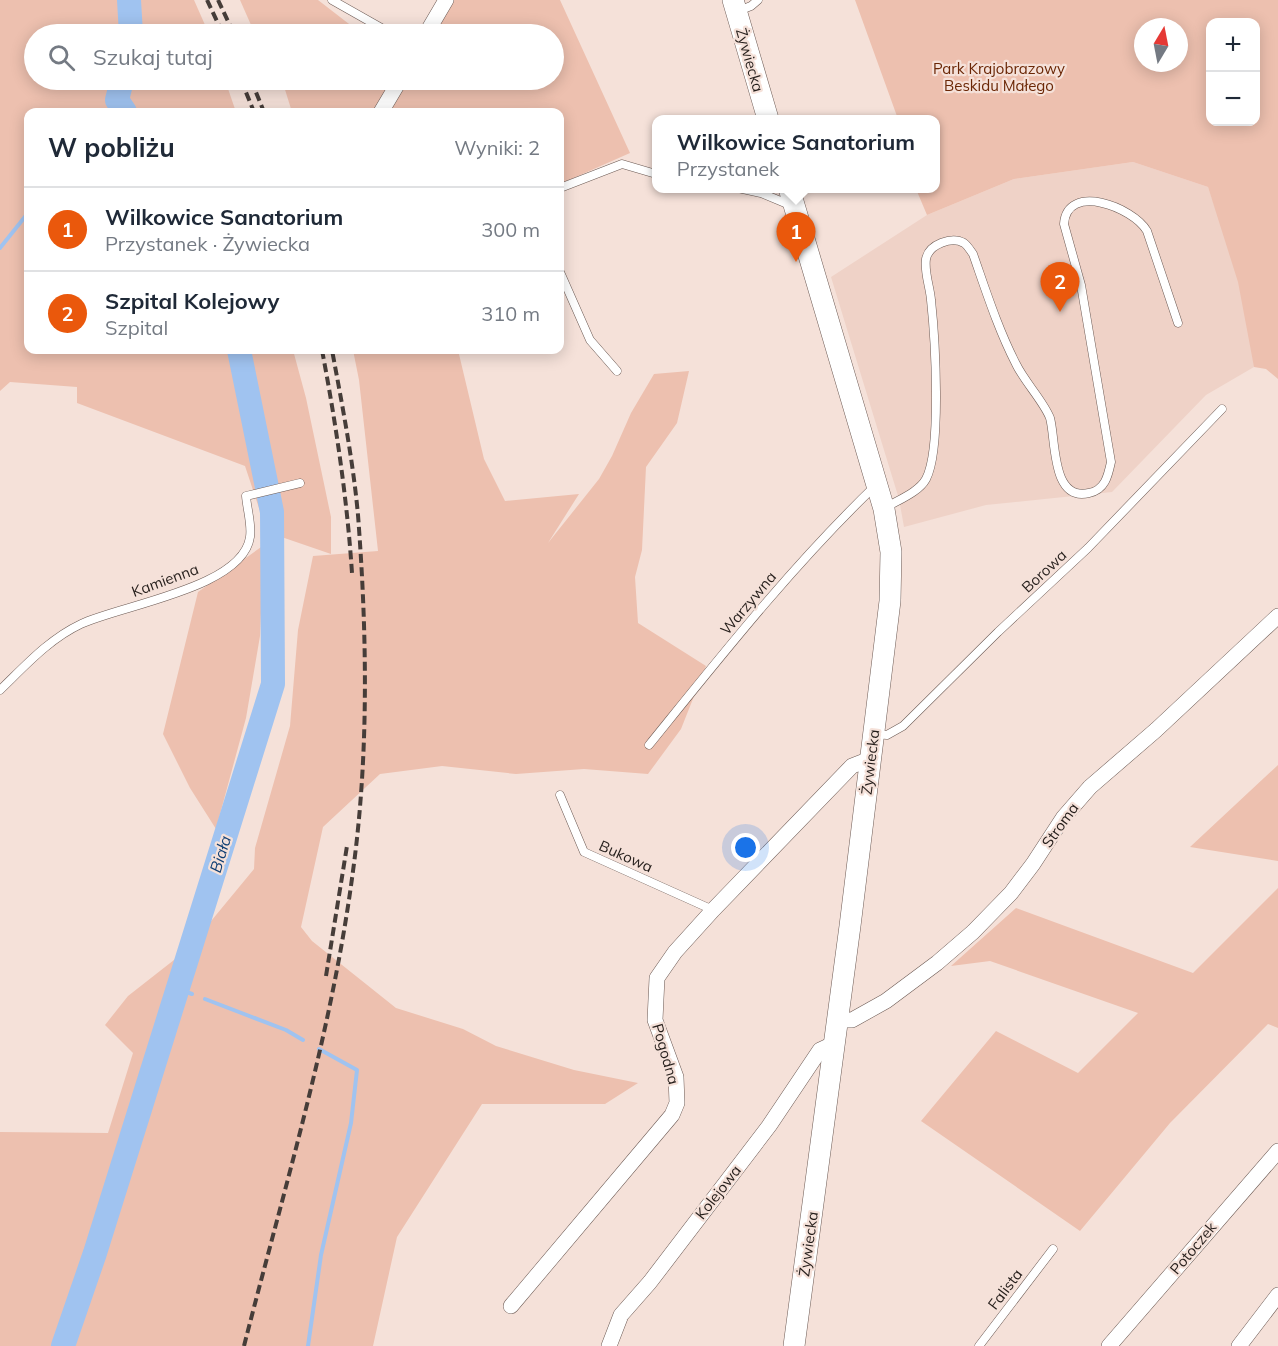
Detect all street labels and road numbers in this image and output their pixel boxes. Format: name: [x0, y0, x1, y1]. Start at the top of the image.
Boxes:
street label: Żywiecka: [732, 26, 768, 94]
street label: Borowa: [1018, 545, 1070, 597]
street label: Kamienna: [129, 559, 201, 601]
street label: Warzywna: [716, 567, 780, 639]
street label: Żywiecka: [857, 728, 883, 796]
street label: Stroma: [1037, 799, 1083, 851]
street label: Bukowa: [596, 836, 656, 876]
street label: Pogodna: [648, 1021, 684, 1087]
street label: Kolejowa: [691, 1161, 745, 1223]
street label: Żywiecka: [794, 1210, 822, 1278]
street label: Potoczek: [1166, 1218, 1221, 1278]
street label: Falista: [984, 1265, 1026, 1313]

